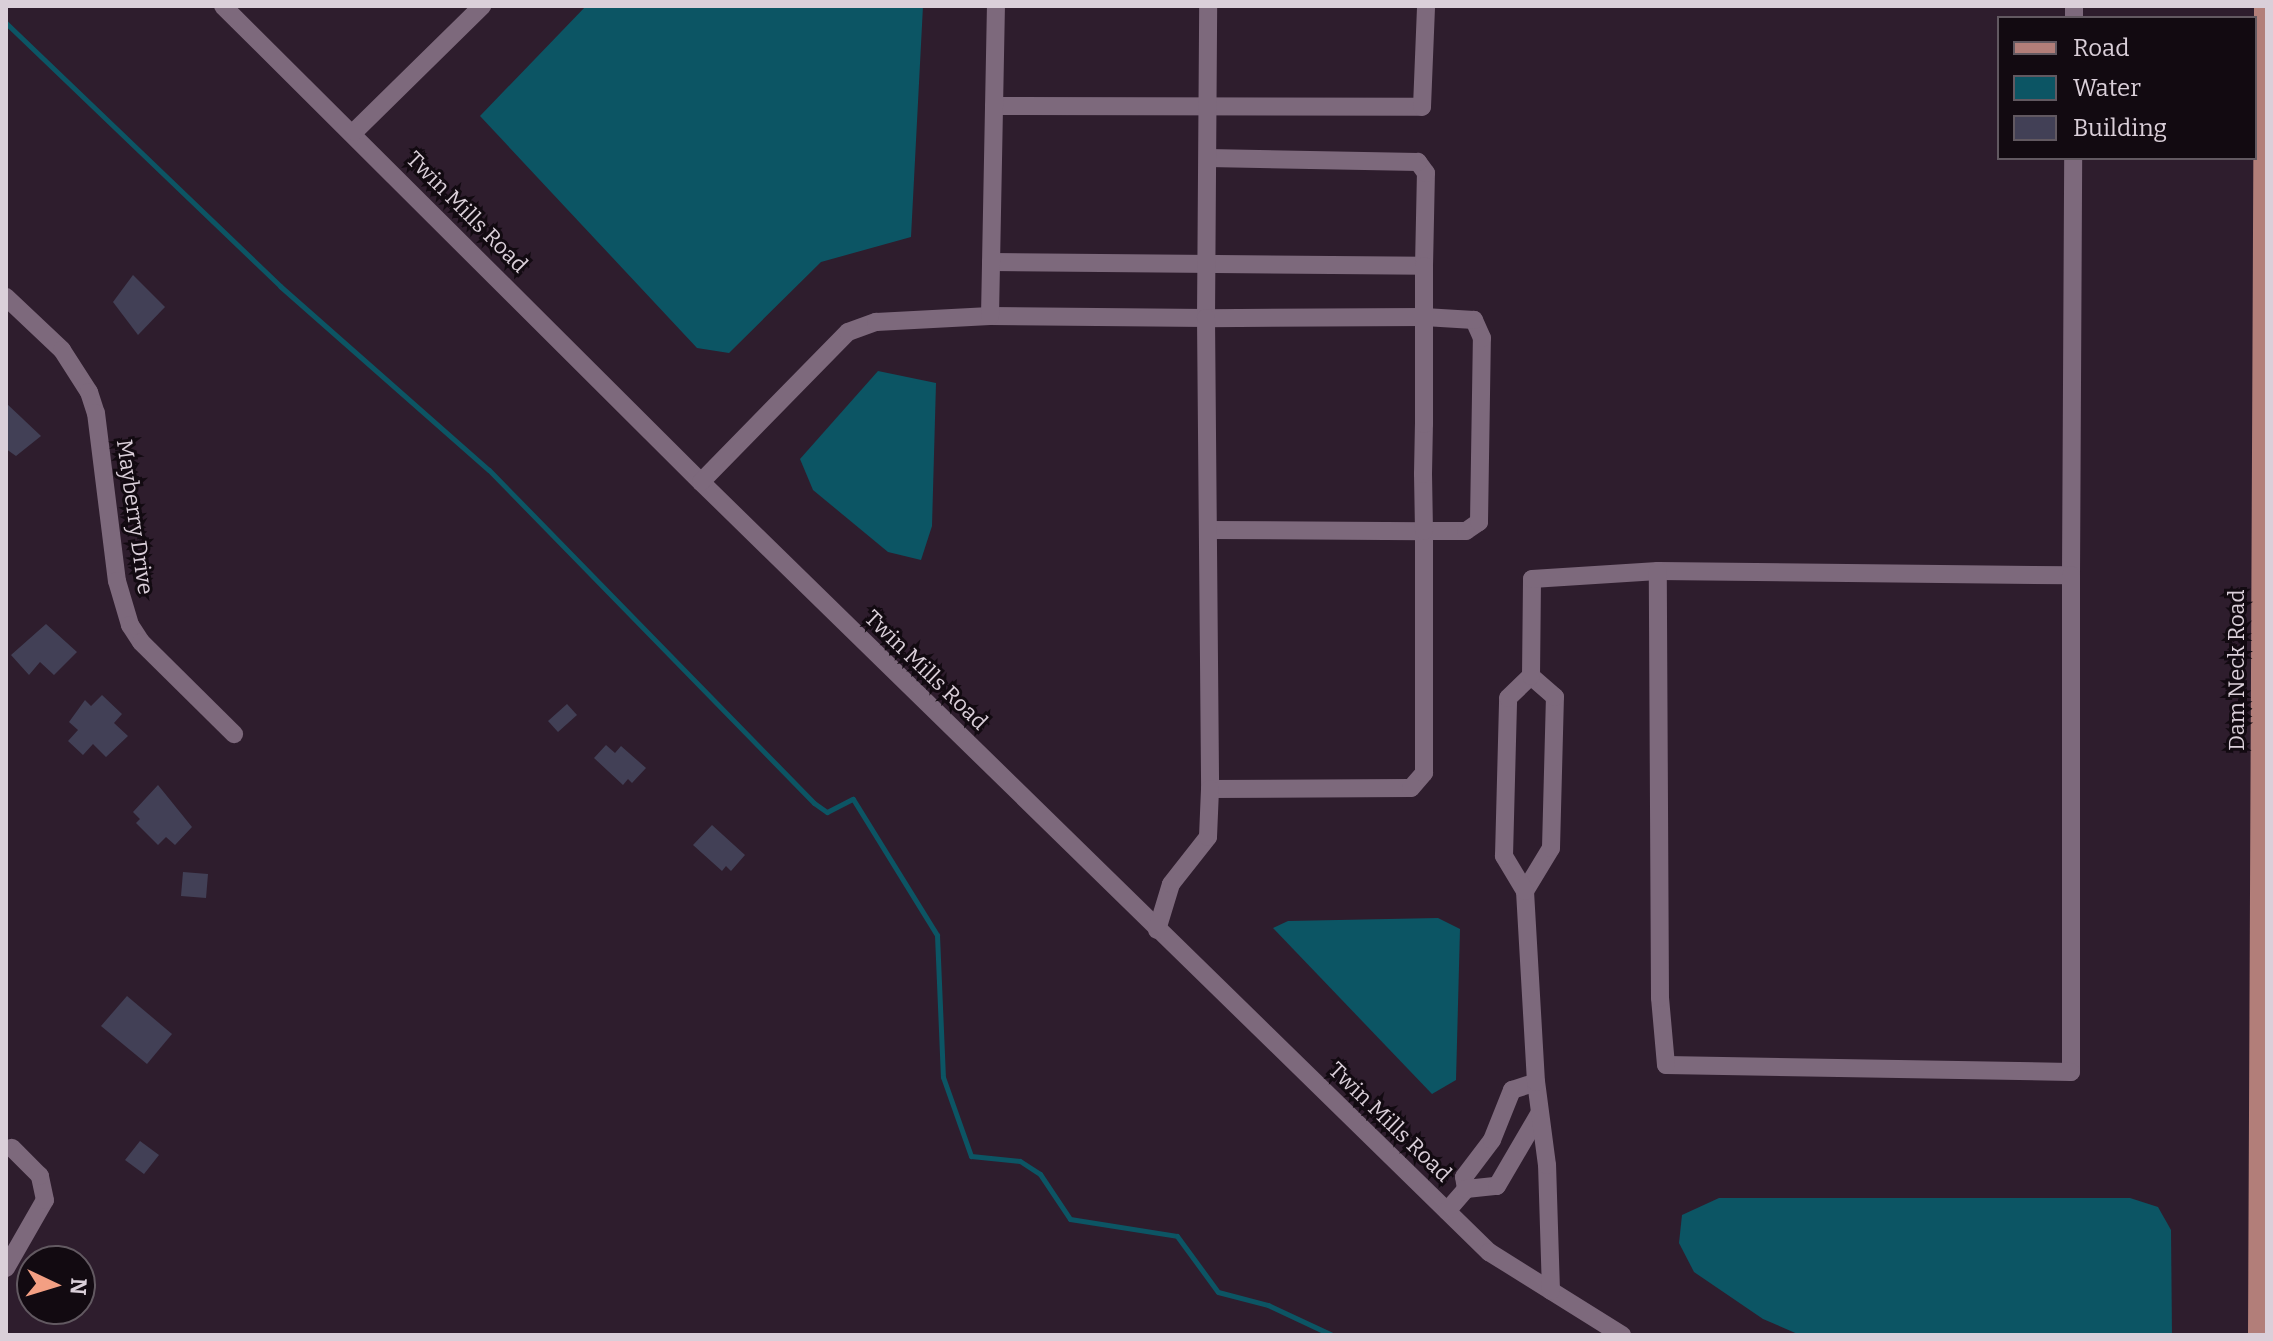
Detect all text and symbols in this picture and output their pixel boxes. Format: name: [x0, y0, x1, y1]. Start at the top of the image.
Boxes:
legend: [1997, 16, 2257, 160]
text: Road: [2073, 34, 2129, 62]
text: Water: [2073, 74, 2141, 102]
text: Building: [2073, 114, 2167, 142]
street label: Twin Mills Road: [401, 146, 533, 278]
street label: Mayberry Drive: [111, 438, 159, 596]
street label: Dam Neck Road: [2224, 589, 2250, 751]
street label: Twin Mills Road: [859, 605, 993, 735]
street label: Twin Mills Road: [1323, 1057, 1457, 1187]
north arrow: [16, 1245, 96, 1325]
text: N: [64, 1277, 93, 1296]

